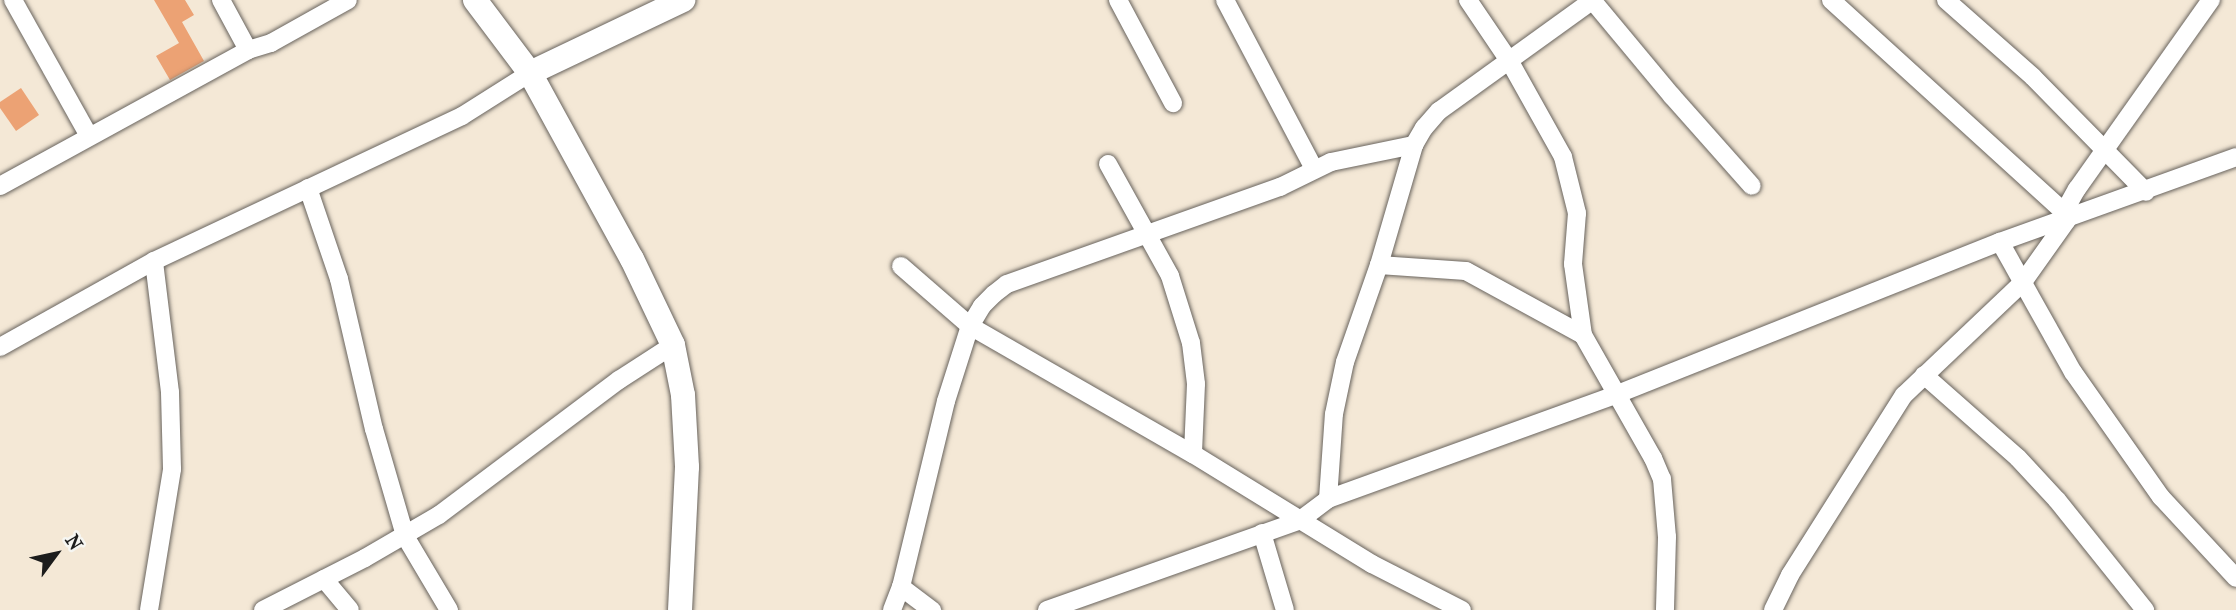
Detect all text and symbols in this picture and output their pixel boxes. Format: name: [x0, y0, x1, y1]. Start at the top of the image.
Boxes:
north arrow: [21, 519, 91, 589]
text: N: [60, 531, 87, 555]

